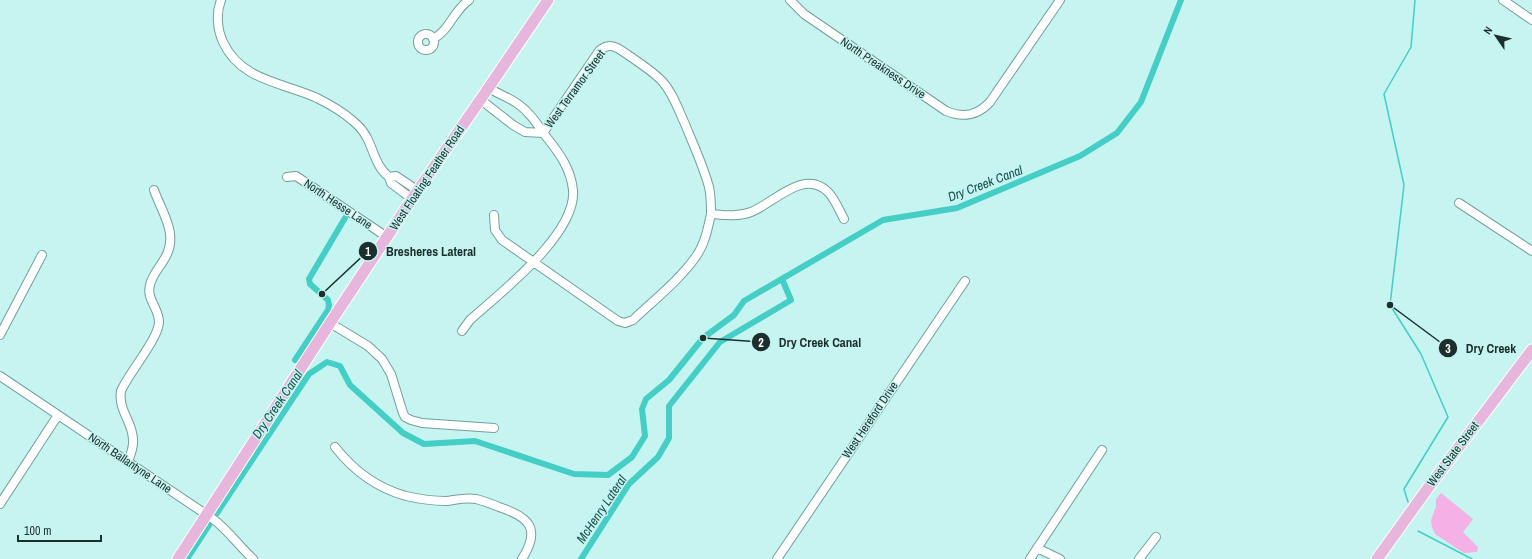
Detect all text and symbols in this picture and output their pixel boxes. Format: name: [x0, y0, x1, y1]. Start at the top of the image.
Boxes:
north arrow: [1476, 16, 1516, 56]
text: N: [1480, 24, 1495, 37]
street label: North Preakness Drive: [837, 34, 929, 102]
street label: West Terramor Street: [541, 46, 609, 131]
street label: West Floating Feather Road: [386, 123, 468, 233]
water label: Dry Creek Canal: [945, 161, 1026, 206]
street label: North Hesse Lane: [301, 175, 375, 233]
callout: Bresheres Lateral: [358, 239, 484, 264]
text: Bresheres Lateral: [386, 243, 476, 260]
text: 1: [365, 244, 371, 260]
callout: Dry Creek Canal: [751, 330, 869, 355]
text: Dry Creek Canal: [779, 334, 861, 351]
text: 2: [758, 335, 764, 351]
callout: Dry Creek: [1438, 336, 1524, 361]
text: Dry Creek: [1466, 340, 1516, 357]
text: 3: [1445, 341, 1451, 357]
water label: Dry Creek Canal: [248, 366, 307, 442]
street label: West Hereford Drive: [838, 378, 902, 462]
street label: West State Street: [1423, 418, 1483, 490]
street label: North Ballantyne Lane: [85, 429, 175, 497]
water label: McHenry Lateral: [573, 472, 631, 546]
scale bar: [18, 517, 101, 543]
text: 100 m: [24, 523, 51, 539]

